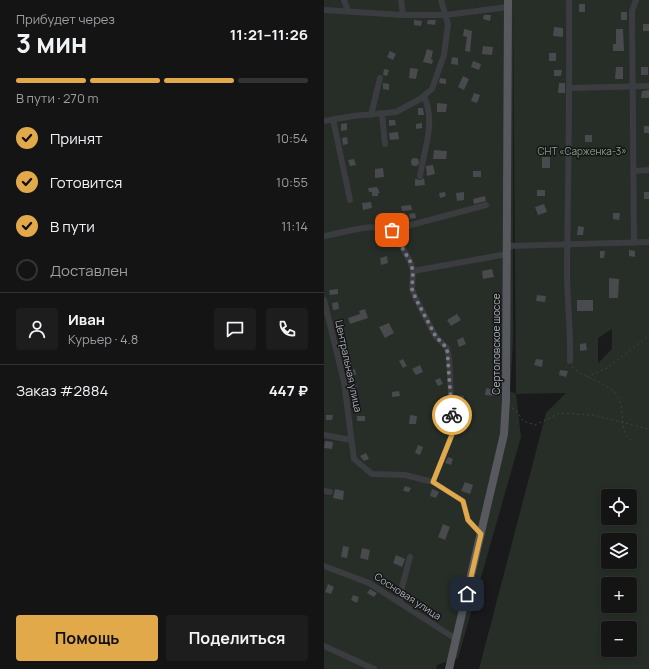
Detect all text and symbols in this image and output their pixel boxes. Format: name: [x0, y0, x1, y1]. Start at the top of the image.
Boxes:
text: Прибудет через: [16, 10, 115, 28]
text: 11:21–11:26: [230, 24, 308, 45]
text: 3 мин: [16, 25, 87, 61]
text: В пути · 270 m: [16, 89, 98, 107]
icon: check: [16, 127, 38, 149]
text: Принят: [50, 128, 103, 149]
text: 10:54: [276, 129, 308, 147]
park label: СНТ «Сарженка-3»: [537, 144, 627, 158]
icon: check: [16, 171, 38, 193]
text: Готовится: [50, 172, 122, 193]
text: 10:55: [276, 173, 308, 191]
pin: [375, 213, 409, 247]
icon: check: [16, 215, 38, 237]
text: В пути: [50, 216, 95, 237]
text: 11:14: [281, 217, 308, 235]
icon: bag: [381, 219, 403, 241]
text: Доставлен: [50, 260, 128, 281]
street label: Сертоловское шоссе: [489, 293, 503, 395]
button: person: [16, 308, 58, 350]
button: chat: [214, 308, 256, 350]
button: phone: [266, 308, 308, 350]
text: Иван: [68, 309, 105, 330]
street label: Центральная улица: [332, 319, 366, 413]
text: Курьер · 4.8: [68, 330, 138, 348]
text: Заказ #2884: [16, 380, 108, 401]
text: 447 ₽: [269, 380, 308, 401]
courier: [432, 395, 472, 435]
icon: bike: [441, 404, 463, 426]
map controls: [601, 489, 637, 657]
button: locate: [601, 489, 637, 525]
button: layers: [601, 533, 637, 569]
street label: Сосновая улица: [372, 569, 444, 623]
pin: [450, 577, 484, 611]
button: +: [601, 577, 637, 613]
icon: home: [456, 583, 478, 605]
button: Помощь: [16, 615, 158, 661]
button: Поделиться: [166, 615, 308, 661]
button: −: [601, 621, 637, 657]

